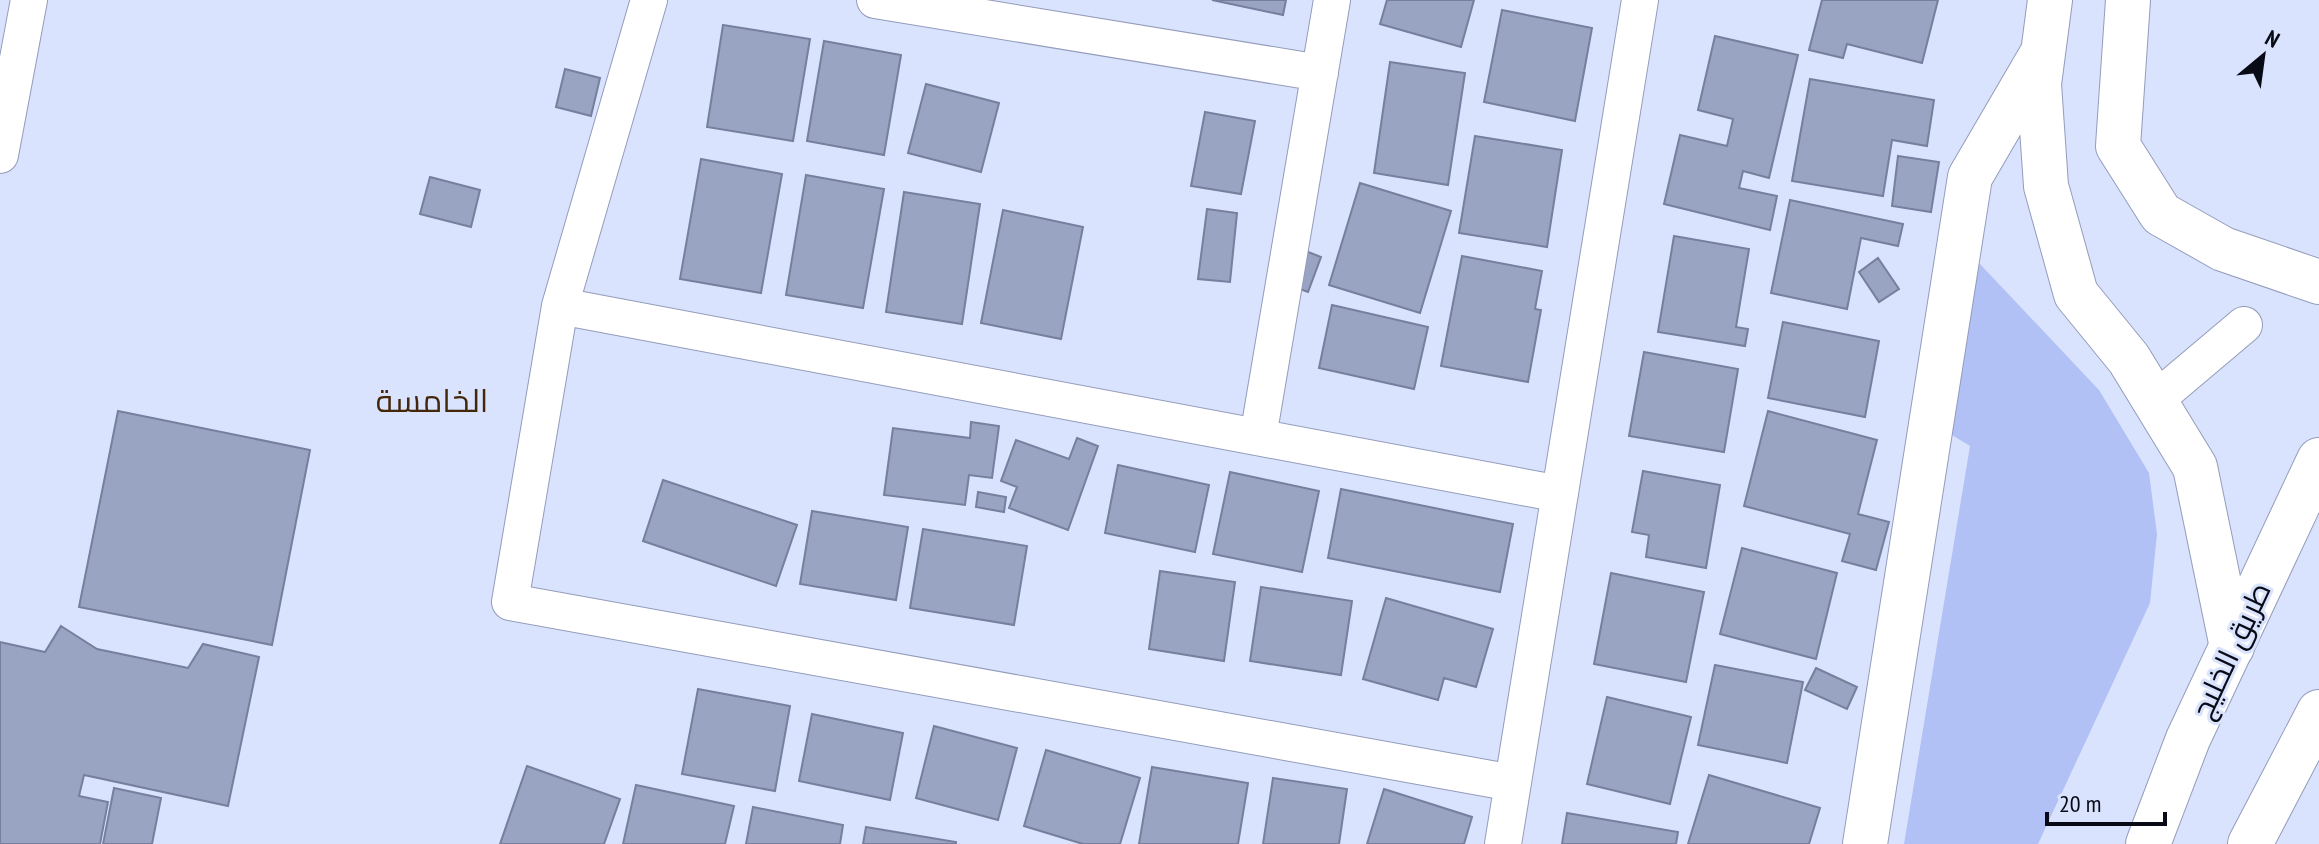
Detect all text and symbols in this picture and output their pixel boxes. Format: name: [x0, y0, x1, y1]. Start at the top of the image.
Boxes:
north arrow: [2223, 16, 2303, 96]
text: N: [2261, 23, 2285, 54]
district label: الخامسة: [376, 379, 488, 421]
street label: طريق الخليج: [2181, 576, 2280, 725]
scale bar: [2047, 776, 2165, 826]
text: 20 m: [2059, 788, 2101, 819]

